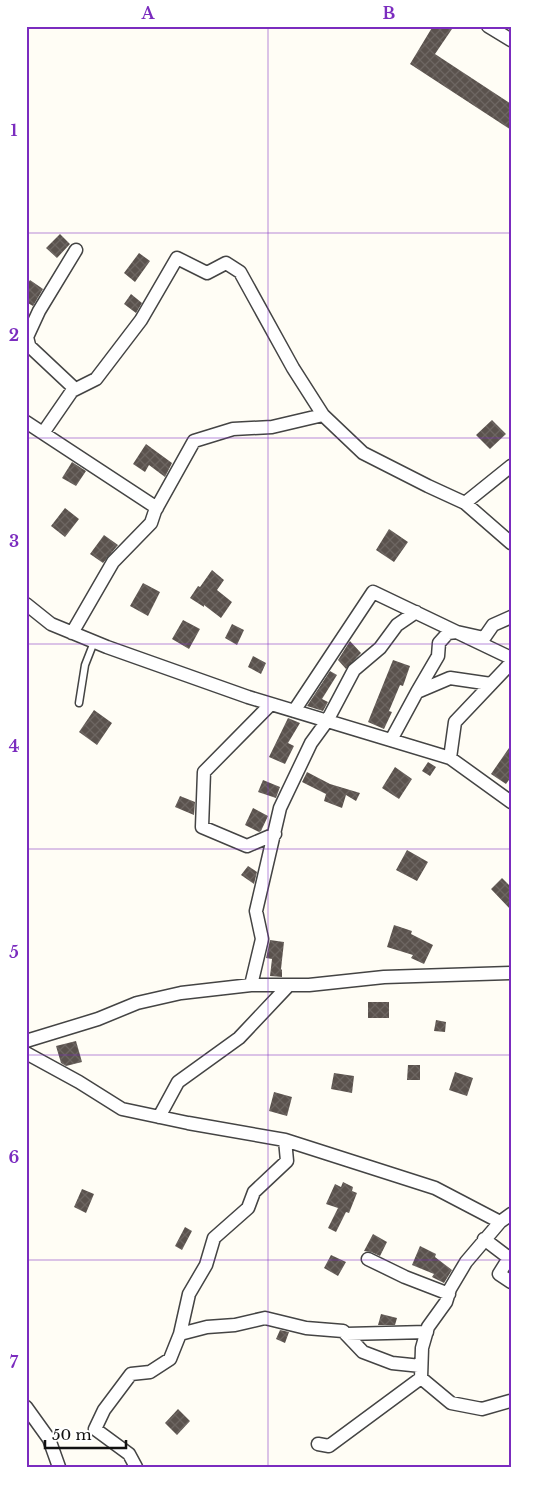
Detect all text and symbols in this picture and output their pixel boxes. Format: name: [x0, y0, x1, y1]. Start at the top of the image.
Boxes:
text: A: [141, 3, 156, 23]
text: B: [383, 3, 396, 23]
text: 1: [11, 120, 18, 140]
text: 2: [9, 325, 19, 345]
text: 3: [9, 531, 19, 551]
text: 4: [9, 736, 19, 756]
text: 5: [9, 942, 19, 962]
text: 6: [9, 1147, 20, 1167]
text: 7: [10, 1352, 19, 1372]
scale bar: [45, 1418, 126, 1450]
text: 50 m: [52, 1425, 92, 1444]

